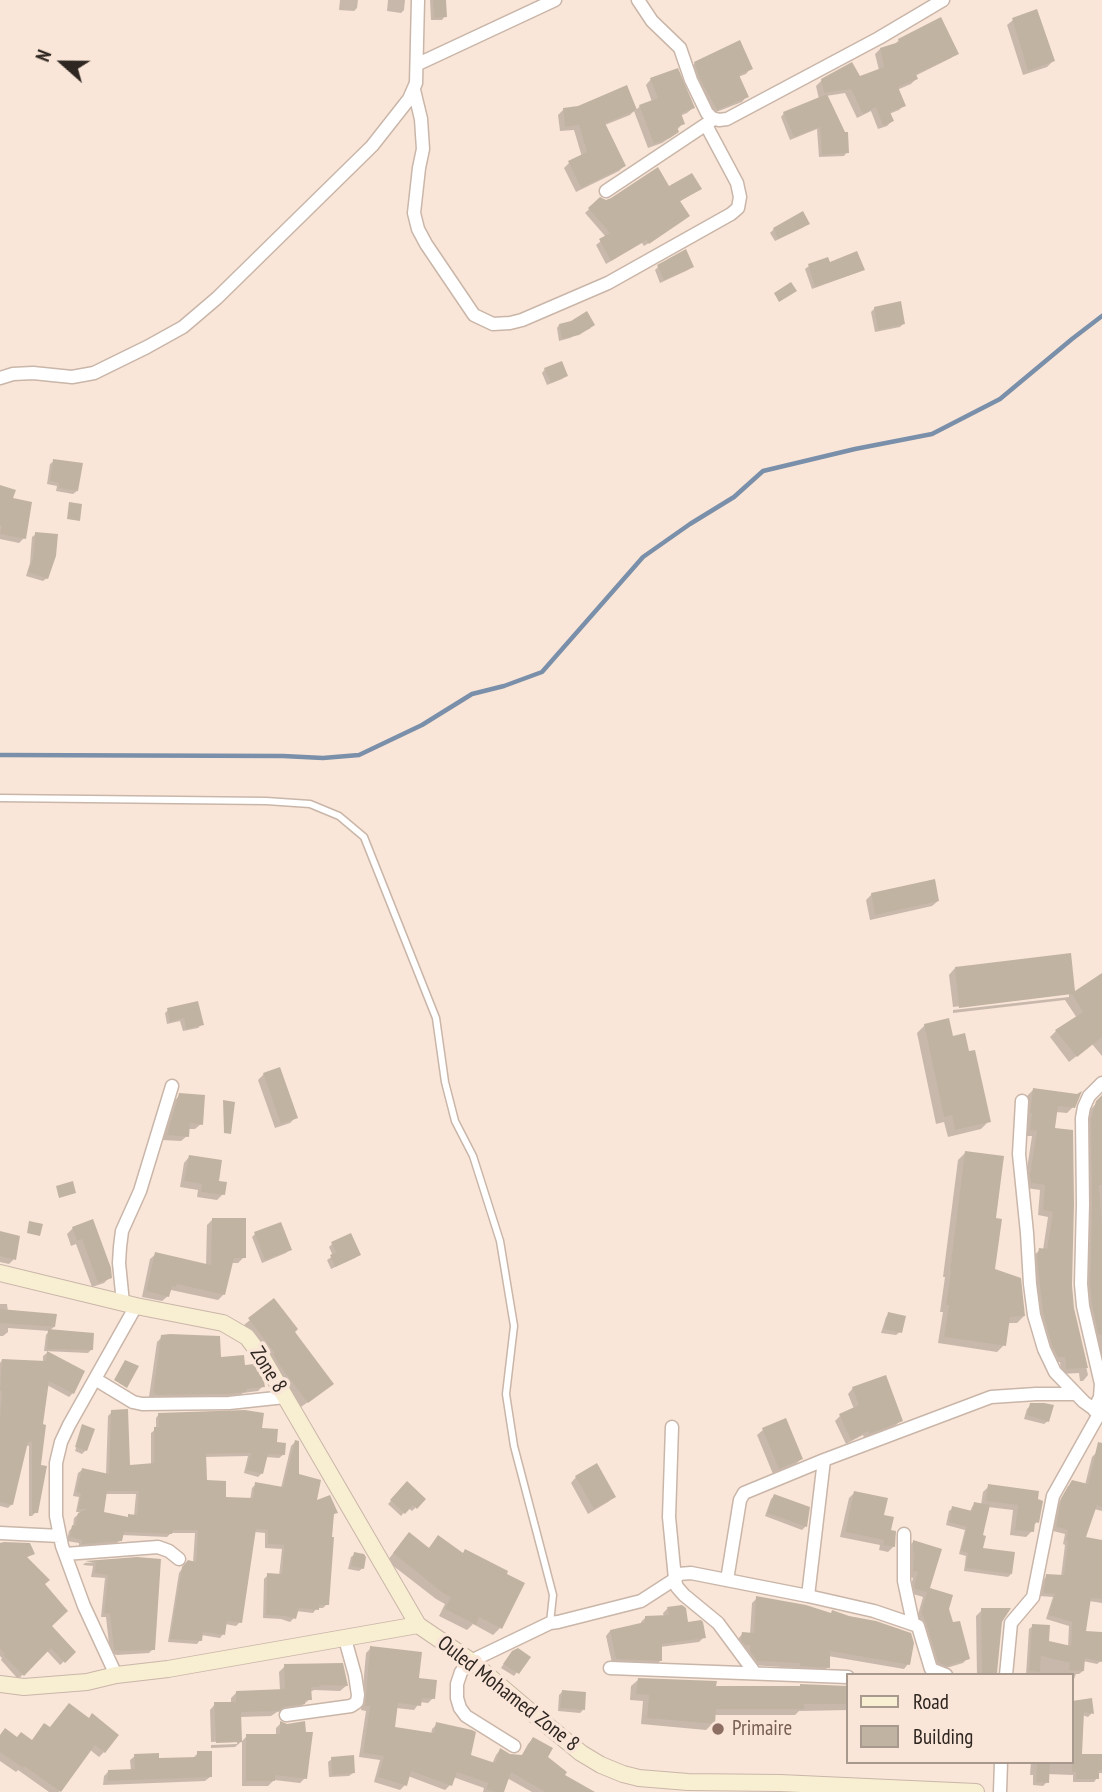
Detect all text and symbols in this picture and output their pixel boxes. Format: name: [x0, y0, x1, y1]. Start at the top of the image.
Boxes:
north arrow: [28, 28, 98, 98]
text: N: [30, 46, 56, 65]
street label: Zone 8: [244, 1342, 292, 1398]
street label: Ouled Mohamed Zone 8: [432, 1631, 584, 1757]
legend: [846, 1673, 1074, 1764]
text: Road: [913, 1688, 949, 1715]
place label: Primaire: [732, 1716, 792, 1742]
marker: Primaire: [710, 1721, 726, 1737]
text: Building: [913, 1723, 973, 1750]

